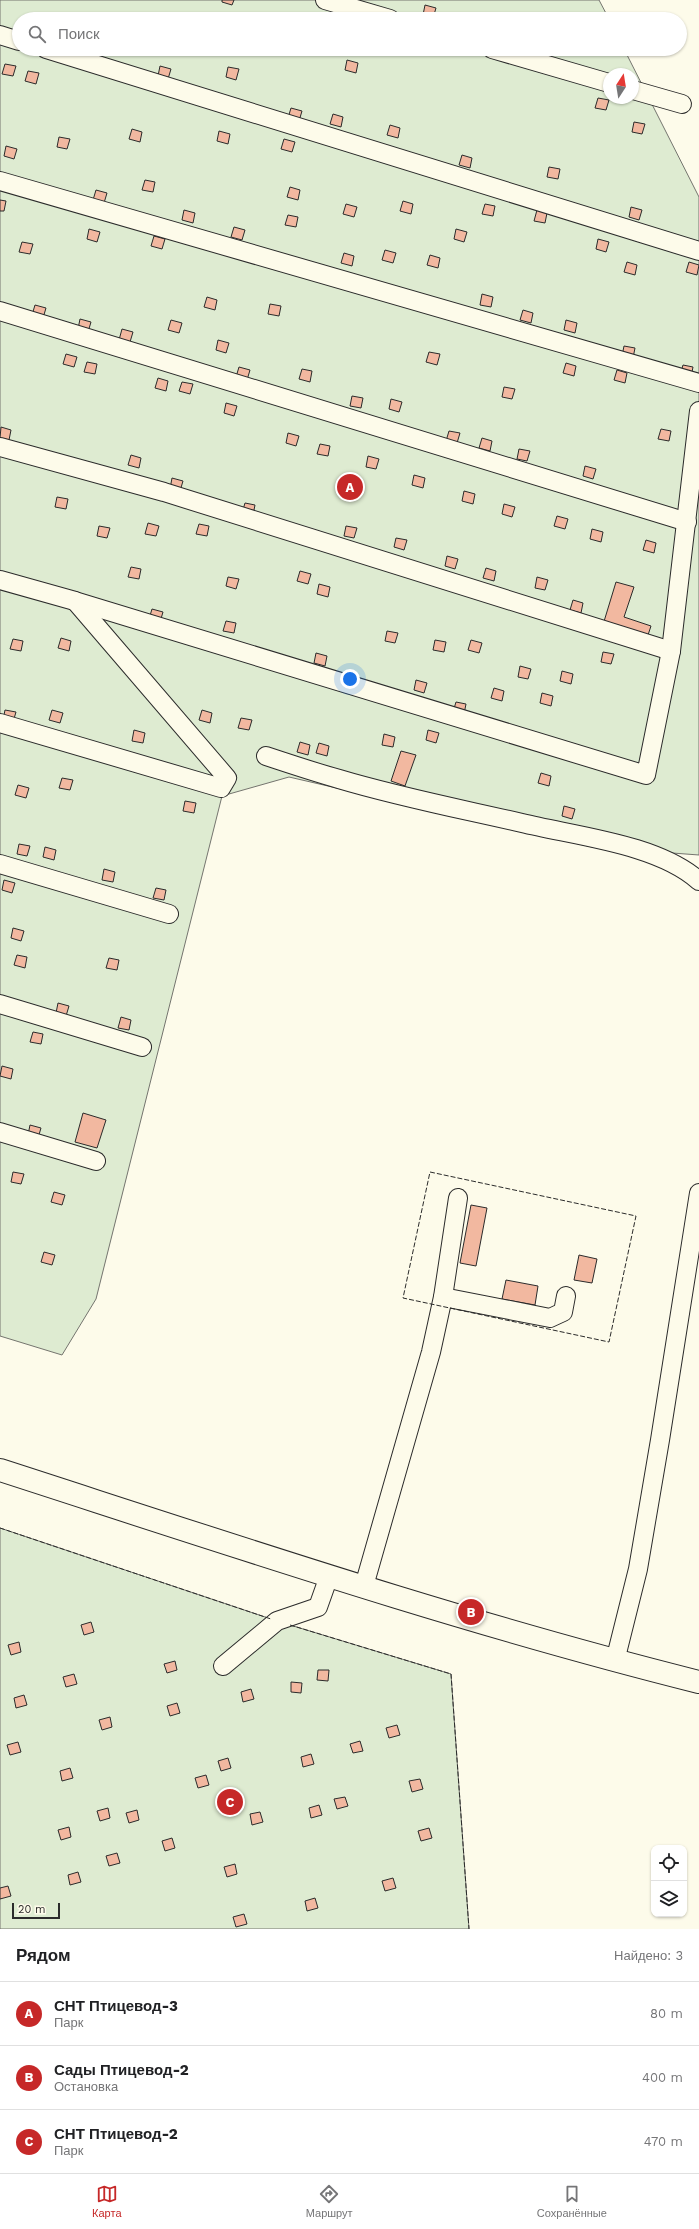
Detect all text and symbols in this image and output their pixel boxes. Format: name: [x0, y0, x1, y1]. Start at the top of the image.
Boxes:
search box: [12, 12, 687, 56]
icon: search: [26, 23, 48, 45]
text: Поиск: [58, 25, 100, 43]
north arrow: [603, 68, 639, 104]
pin: A: [337, 472, 363, 502]
your location: [340, 669, 360, 689]
pin: B: [458, 1597, 484, 1627]
pin: C: [217, 1787, 243, 1817]
map controls: [651, 1845, 687, 1917]
button: locate: [651, 1845, 687, 1881]
button: layers: [651, 1881, 687, 1917]
scale bar: [12, 1901, 60, 1920]
text: 20 m: [18, 1903, 46, 1916]
text: Рядом: [16, 1945, 71, 1965]
text: Найдено: 3: [614, 1948, 683, 1963]
text: СНТ Птицевод-3: [54, 1997, 178, 2015]
text: A: [25, 2006, 33, 2021]
text: 80 m: [650, 2006, 683, 2021]
text: Парк: [54, 2015, 84, 2030]
text: Сады Птицевод-2: [54, 2061, 189, 2079]
text: B: [25, 2070, 33, 2085]
text: 400 m: [642, 2070, 683, 2085]
text: Остановка: [54, 2079, 118, 2094]
text: СНТ Птицевод-2: [54, 2125, 178, 2143]
text: C: [25, 2134, 33, 2149]
text: 470 m: [644, 2134, 683, 2149]
text: Парк: [54, 2143, 84, 2158]
tab: Карта: [92, 2183, 122, 2220]
tab: Маршрут: [306, 2183, 353, 2220]
tab: Сохранённые: [537, 2183, 607, 2220]

